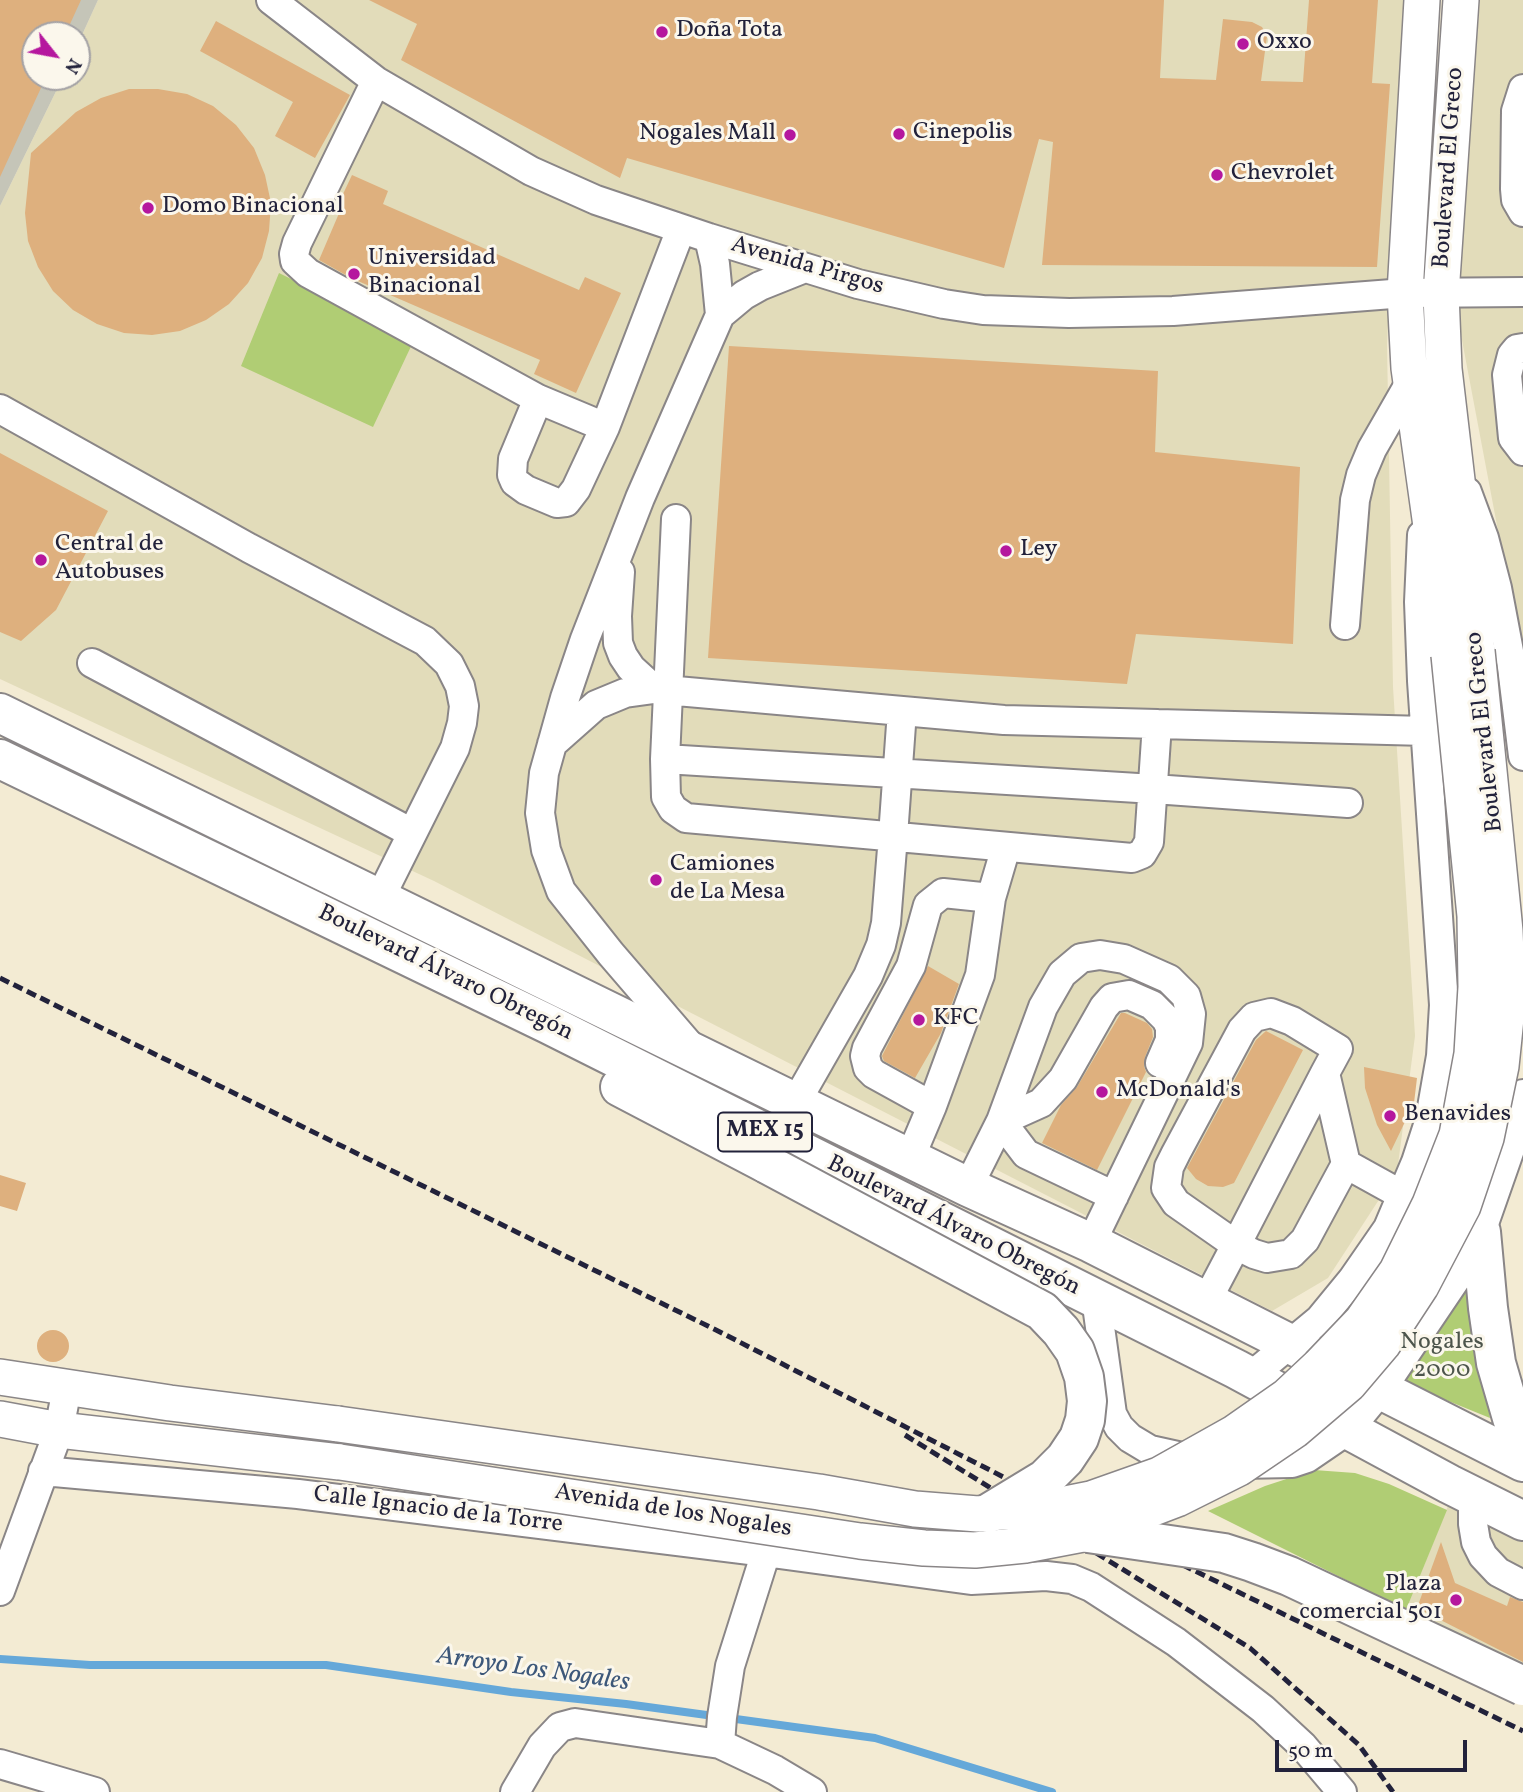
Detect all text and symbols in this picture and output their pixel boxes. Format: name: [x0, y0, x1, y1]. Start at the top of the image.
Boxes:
place label: Doña Tota: [676, 18, 783, 46]
north arrow: [21, 21, 91, 91]
marker: Doña Tota: [654, 24, 670, 40]
place label: Oxxo: [1257, 30, 1312, 58]
marker: Oxxo: [1235, 36, 1251, 52]
text: N: [58, 53, 87, 78]
street label: Boulevard El Greco: [1429, 67, 1471, 269]
place label: Cinepolis: [913, 120, 1013, 148]
place label: Nogales Mall: [639, 121, 776, 149]
marker: Cinepolis: [891, 126, 907, 142]
marker: Nogales Mall: [782, 127, 798, 143]
place label: Chevrolet: [1231, 161, 1334, 189]
marker: Chevrolet: [1209, 167, 1225, 183]
place label: Domo Binacional: [162, 194, 344, 222]
marker: Domo Binacional: [140, 200, 156, 216]
street label: Avenida Pirgos: [727, 231, 887, 303]
place label: Universidad Binacional: [368, 246, 496, 302]
marker: Universidad Binacional: [346, 266, 362, 282]
place label: Central de Autobuses: [55, 532, 164, 588]
place label: Ley: [1020, 537, 1058, 565]
marker: Ley: [998, 543, 1014, 559]
marker: Central de Autobuses: [33, 552, 49, 568]
street label: Boulevard El Greco: [1461, 630, 1511, 834]
place label: Camiones de La Mesa: [670, 852, 785, 908]
marker: Camiones de La Mesa: [648, 872, 664, 888]
street label: Boulevard Álvaro Obregón: [313, 900, 577, 1048]
place label: KFC: [933, 1006, 978, 1034]
marker: KFC: [911, 1012, 927, 1028]
place label: McDonald's: [1116, 1078, 1241, 1106]
marker: McDonald's: [1094, 1084, 1110, 1100]
place label: Benavides: [1404, 1102, 1511, 1130]
marker: Benavides: [1382, 1108, 1398, 1124]
road number: MEX 15: [718, 1112, 812, 1152]
street label: Boulevard Álvaro Obregón: [822, 1151, 1084, 1303]
park label: Nogales 2000: [1400, 1330, 1484, 1386]
street label: Avenida de los Nogales: [552, 1479, 794, 1545]
street label: Calle Ignacio de la Torre: [312, 1481, 564, 1541]
place label: Plaza comercial 501: [1299, 1572, 1442, 1628]
marker: Plaza comercial 501: [1448, 1592, 1464, 1608]
water label: Arroyo Los Nogales: [434, 1642, 632, 1700]
scale bar: [1278, 1726, 1470, 1770]
text: 50 m: [1288, 1737, 1333, 1766]

